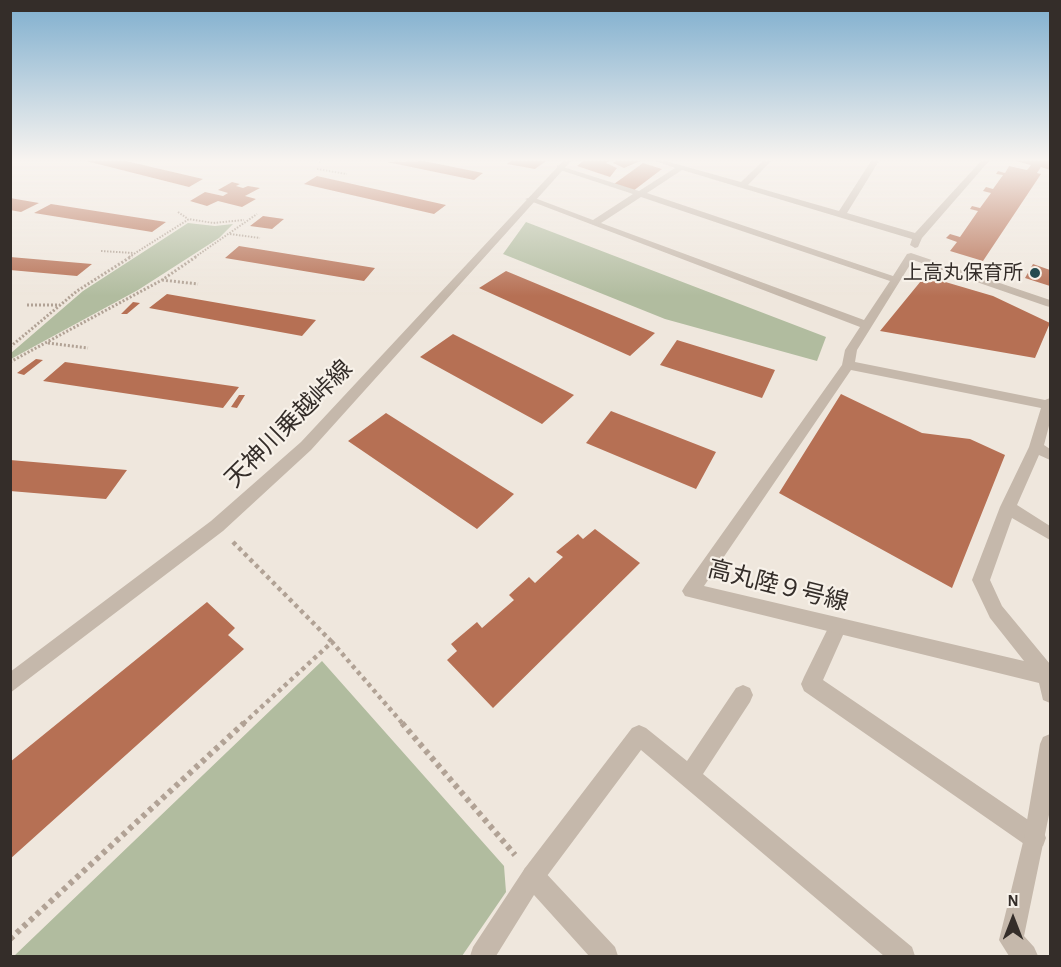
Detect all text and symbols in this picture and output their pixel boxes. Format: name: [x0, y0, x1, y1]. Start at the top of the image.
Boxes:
place label: 上高丸保育所: [903, 261, 1023, 285]
marker: 上高丸保育所: [1028, 266, 1042, 280]
street label: 天神川乗越峠線: [219, 354, 359, 494]
street label: 高丸陸９号線: [705, 555, 851, 617]
north arrow: [983, 889, 1043, 949]
text: N: [1007, 893, 1019, 909]

